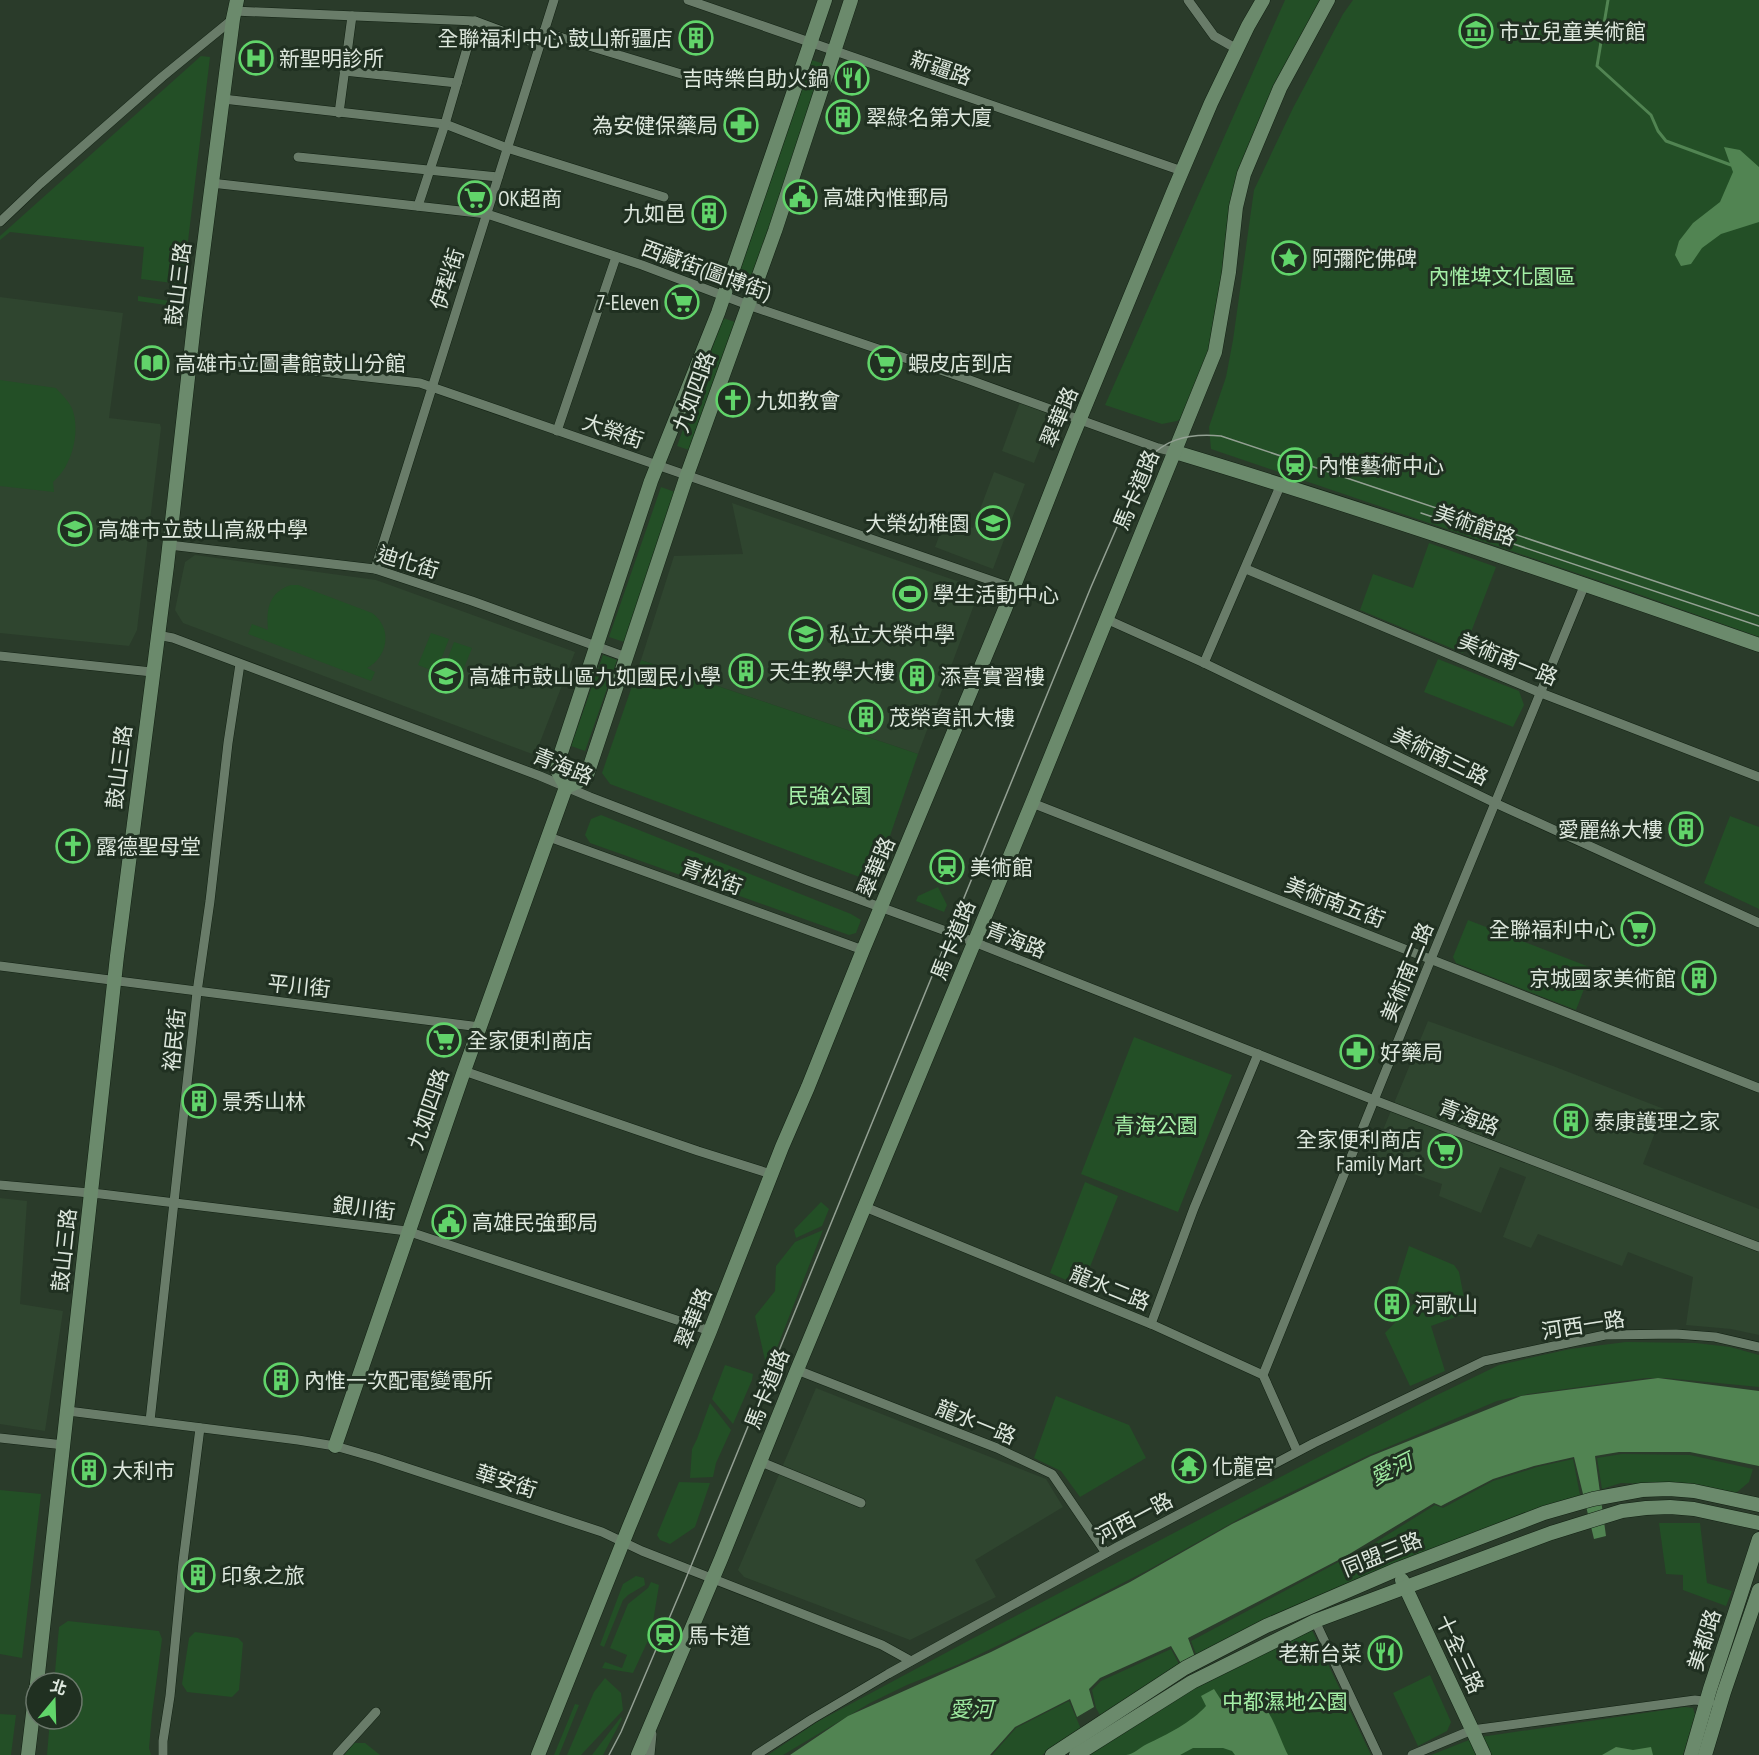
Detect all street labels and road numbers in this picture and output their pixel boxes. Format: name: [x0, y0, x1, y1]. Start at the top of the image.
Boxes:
street label: 新疆路: [907, 45, 975, 91]
street label: 西藏街(圖博街): [638, 234, 775, 306]
street label: 鼓山三路: [159, 241, 197, 327]
street label: 伊犁街: [424, 245, 470, 313]
street label: 九如四路: [667, 348, 721, 436]
street label: 翠華路: [1034, 383, 1084, 451]
street label: 大榮街: [579, 408, 647, 454]
street label: 馬卡道路: [1107, 446, 1165, 534]
street label: 美術館路: [1431, 499, 1519, 551]
street label: 迪化街: [374, 540, 442, 584]
street label: 美術南一路: [1454, 627, 1562, 691]
street label: 美術南三路: [1387, 721, 1493, 791]
street label: 鼓山三路: [100, 724, 138, 810]
street label: 青海路: [529, 742, 597, 790]
street label: 翠華路: [851, 833, 901, 901]
street label: 青松街: [678, 854, 746, 900]
street label: 美術南五街: [1281, 871, 1389, 933]
street label: 馬卡道路: [925, 896, 981, 984]
street label: 青海路: [982, 916, 1050, 964]
street label: 美術南二路: [1375, 918, 1439, 1026]
street label: 平川街: [266, 969, 332, 1003]
street label: 裕民街: [157, 1007, 191, 1073]
street label: 九如四路: [402, 1065, 454, 1153]
street label: 青海路: [1435, 1093, 1503, 1141]
street label: 銀川街: [331, 1191, 397, 1225]
street label: 鼓山三路: [46, 1207, 82, 1293]
street label: 龍水二路: [1066, 1260, 1154, 1316]
street label: 翠華路: [669, 1284, 717, 1352]
street label: 河西一路: [1539, 1305, 1627, 1345]
street label: 馬卡道路: [739, 1345, 795, 1433]
street label: 龍水一路: [932, 1394, 1020, 1450]
street label: 華安街: [472, 1458, 540, 1504]
street label: 河西一路: [1091, 1486, 1177, 1550]
street label: 同盟三路: [1338, 1526, 1426, 1582]
street label: 美都路: [1681, 1606, 1727, 1674]
street label: 十全三路: [1430, 1610, 1490, 1698]

